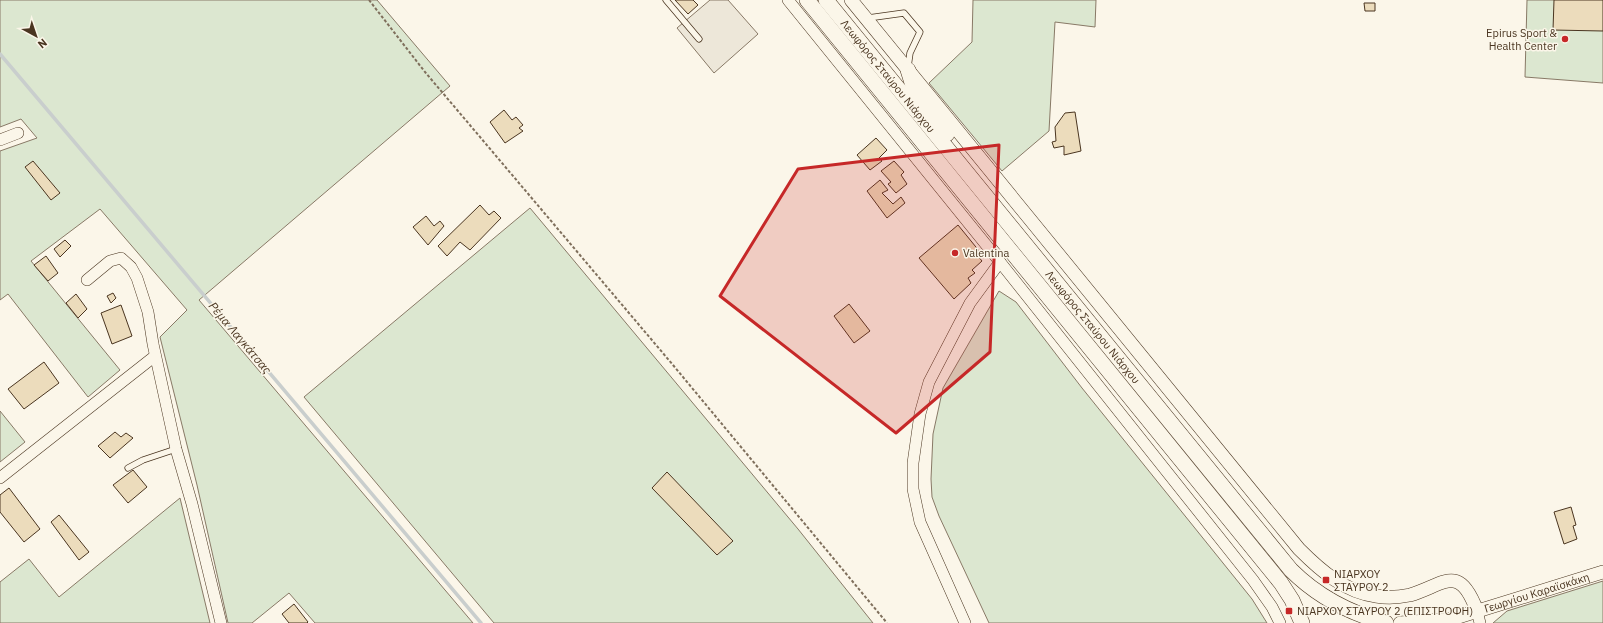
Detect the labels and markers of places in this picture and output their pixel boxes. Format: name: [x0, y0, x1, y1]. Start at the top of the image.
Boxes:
place label: Epirus Sport & Health Center: [1486, 26, 1557, 53]
marker: Epirus Sport & Health Center: [1560, 34, 1570, 44]
place label: Valentina: [963, 246, 1009, 260]
marker: Valentina: [950, 248, 960, 258]
place label: ΝΙΑΡΧΟΥ ΣΤΑΥΡΟΥ 2: [1334, 567, 1389, 594]
marker: ΝΙΑΡΧΟΥ ΣΤΑΥΡΟΥ 2: [1321, 575, 1331, 585]
place label: ΝΙΑΡΧΟΥ ΣΤΑΥΡΟΥ 2 (ΕΠΙΣΤΡΟΦΗ): [1297, 604, 1473, 618]
marker: ΝΙΑΡΧΟΥ ΣΤΑΥΡΟΥ 2 (ΕΠΙΣΤΡΟΦΗ): [1284, 606, 1294, 616]

